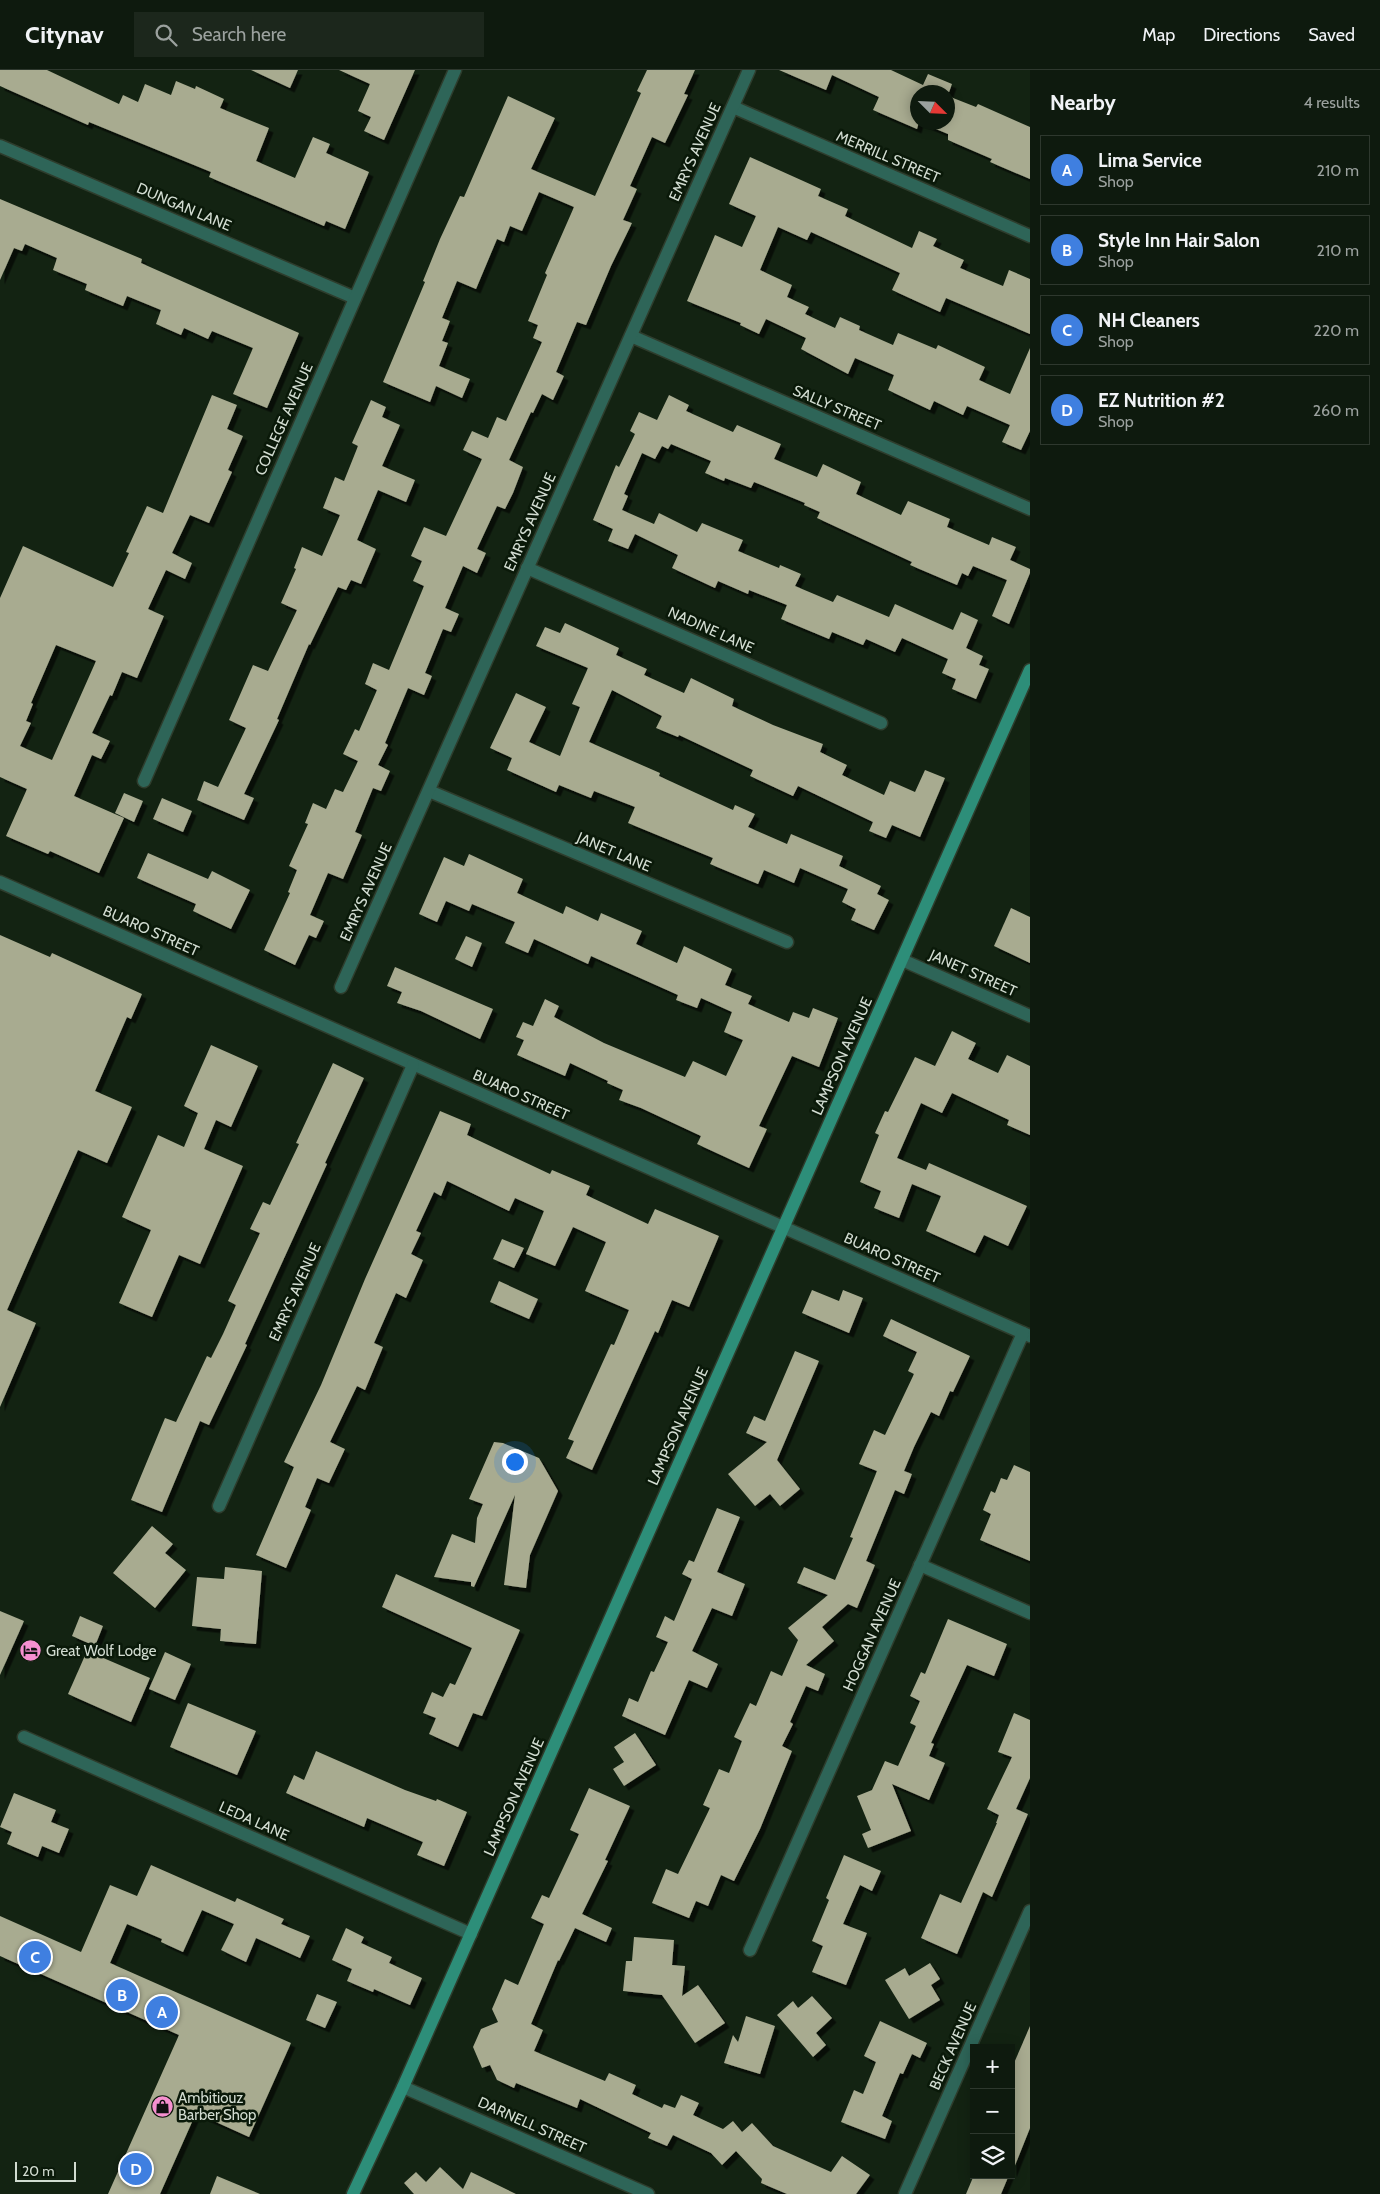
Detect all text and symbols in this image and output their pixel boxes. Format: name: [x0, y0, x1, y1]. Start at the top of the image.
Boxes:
search box: [134, 12, 484, 57]
text: Citynav: [25, 20, 104, 49]
icon: search: [152, 21, 180, 49]
text: Search here: [192, 23, 286, 46]
text: Map: [1142, 24, 1175, 46]
text: Directions: [1203, 24, 1280, 46]
text: Saved: [1308, 24, 1355, 46]
north arrow: [910, 85, 955, 130]
text: Nearby: [1050, 90, 1116, 115]
text: 4 results: [1303, 93, 1360, 112]
street label: EMRYS AVENUE: [665, 100, 725, 204]
street label: MERRILL STREET: [833, 127, 943, 187]
text: Lima Service: [1098, 149, 1202, 172]
text: A: [1062, 161, 1072, 180]
text: 210 m: [1317, 161, 1359, 180]
text: Shop: [1098, 172, 1134, 191]
street label: DUNGAN LANE: [134, 179, 234, 235]
text: Style Inn Hair Salon: [1098, 229, 1260, 252]
text: B: [1062, 241, 1072, 260]
text: 210 m: [1317, 241, 1359, 260]
text: Shop: [1098, 252, 1134, 271]
text: NH Cleaners: [1098, 309, 1200, 332]
text: C: [1062, 321, 1072, 340]
text: 220 m: [1313, 321, 1359, 340]
text: Shop: [1098, 332, 1134, 351]
street label: COLLEGE AVENUE: [251, 360, 317, 478]
street label: SALLY STREET: [790, 381, 884, 435]
text: EZ Nutrition #2: [1098, 389, 1225, 412]
text: D: [1061, 401, 1073, 420]
text: 260 m: [1313, 401, 1359, 420]
text: Shop: [1098, 412, 1134, 431]
street label: EMRYS AVENUE: [500, 470, 560, 574]
street label: NADINE LANE: [665, 603, 757, 657]
street label: JANET LANE: [573, 828, 654, 876]
street label: EMRYS AVENUE: [336, 840, 396, 944]
street label: BUARO STREET: [100, 902, 202, 960]
street label: JANET STREET: [926, 945, 1019, 1000]
street label: LAMPSON AVENUE: [808, 994, 876, 1118]
street label: BUARO STREET: [470, 1066, 572, 1124]
street label: BUARO STREET: [841, 1229, 943, 1287]
street label: EMRYS AVENUE: [265, 1240, 325, 1344]
street label: LAMPSON AVENUE: [644, 1364, 712, 1488]
your location: [502, 1449, 528, 1475]
street label: HOGGAN AVENUE: [839, 1576, 905, 1694]
hotel icon: Great Wolf Lodge: [18, 1639, 42, 1663]
place label: Great Wolf Lodge: [46, 1642, 157, 1660]
street label: LAMPSON AVENUE: [480, 1735, 548, 1859]
street label: LEDA LANE: [216, 1798, 292, 1844]
pin: C: [19, 1938, 51, 1976]
pin: B: [106, 1976, 138, 2014]
pin: A: [146, 1993, 178, 2031]
street label: BECK AVENUE: [926, 1999, 980, 2093]
map controls: [970, 2044, 1015, 2179]
button: +: [970, 2044, 1015, 2089]
place label: Ambitiouz Barber Shop: [178, 2089, 256, 2124]
button: −: [970, 2089, 1015, 2134]
street label: DARNELL STREET: [475, 2093, 589, 2157]
shop icon: Ambitiouz Barber Shop: [150, 2095, 174, 2119]
button: layers: [970, 2134, 1015, 2179]
pin: D: [120, 2150, 152, 2188]
scale bar: [15, 2159, 76, 2182]
text: 20 m: [22, 2162, 55, 2180]

